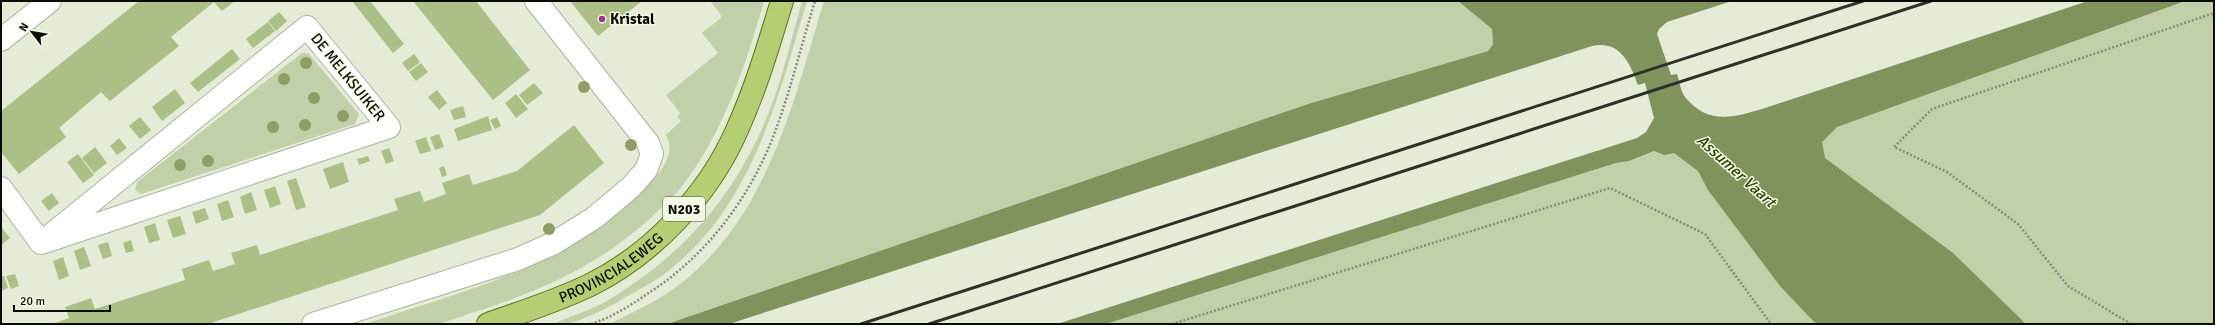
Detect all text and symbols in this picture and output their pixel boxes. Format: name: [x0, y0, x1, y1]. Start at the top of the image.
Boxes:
place label: Kristal: [610, 10, 655, 28]
north arrow: [12, 12, 52, 52]
marker: Kristal: [597, 14, 607, 24]
text: N: [16, 20, 31, 34]
street label: DE MELKSUIKER: [307, 29, 389, 125]
water label: Assumer Vaart: [1692, 130, 1781, 213]
road number: N203: [663, 197, 705, 221]
street label: PROVINCIALEWEG: [556, 229, 667, 307]
scale bar: [14, 287, 110, 313]
text: 20 m: [20, 294, 45, 309]

